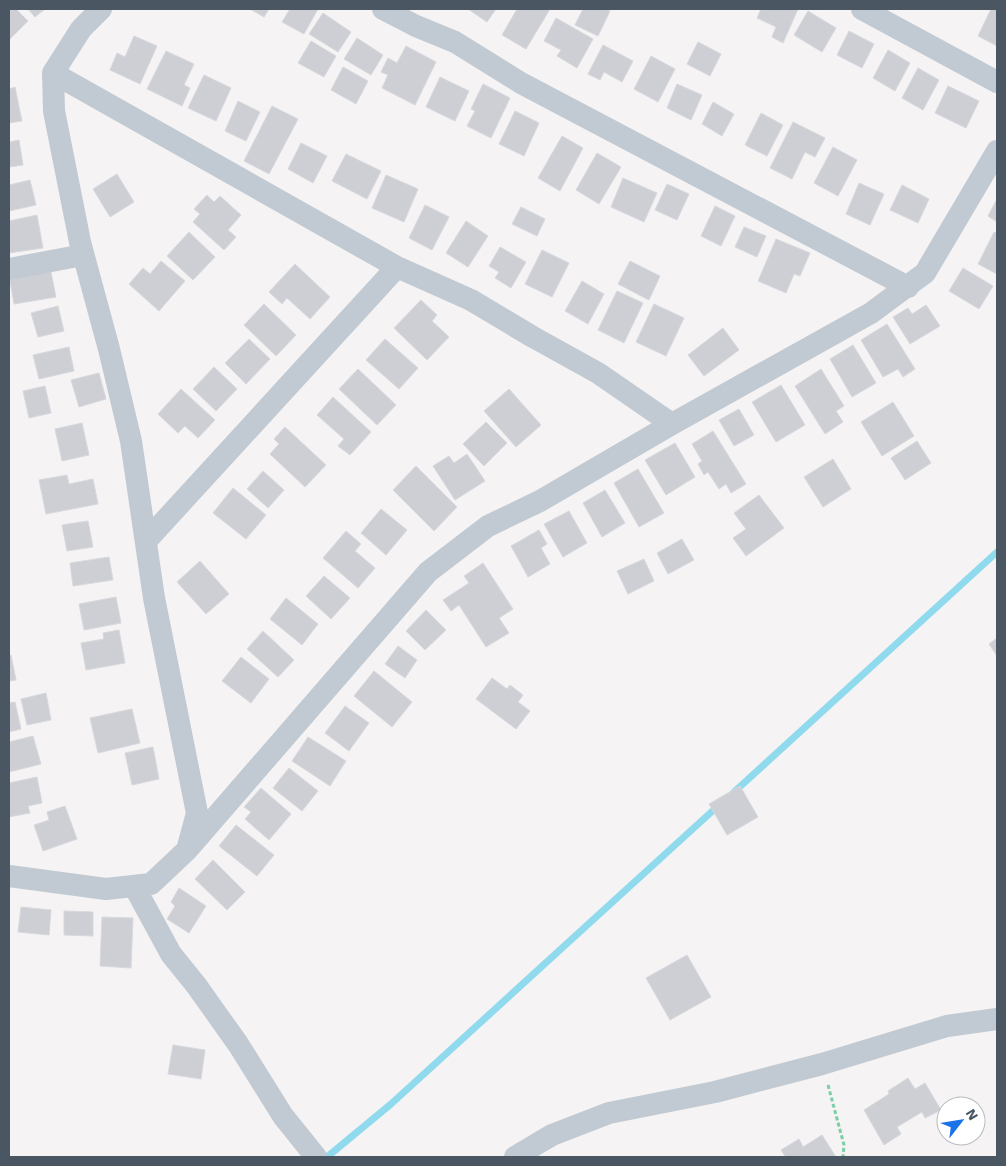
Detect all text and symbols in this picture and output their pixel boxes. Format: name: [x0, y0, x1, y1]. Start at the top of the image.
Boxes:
north arrow: [936, 1096, 986, 1146]
text: N: [963, 1106, 982, 1123]

